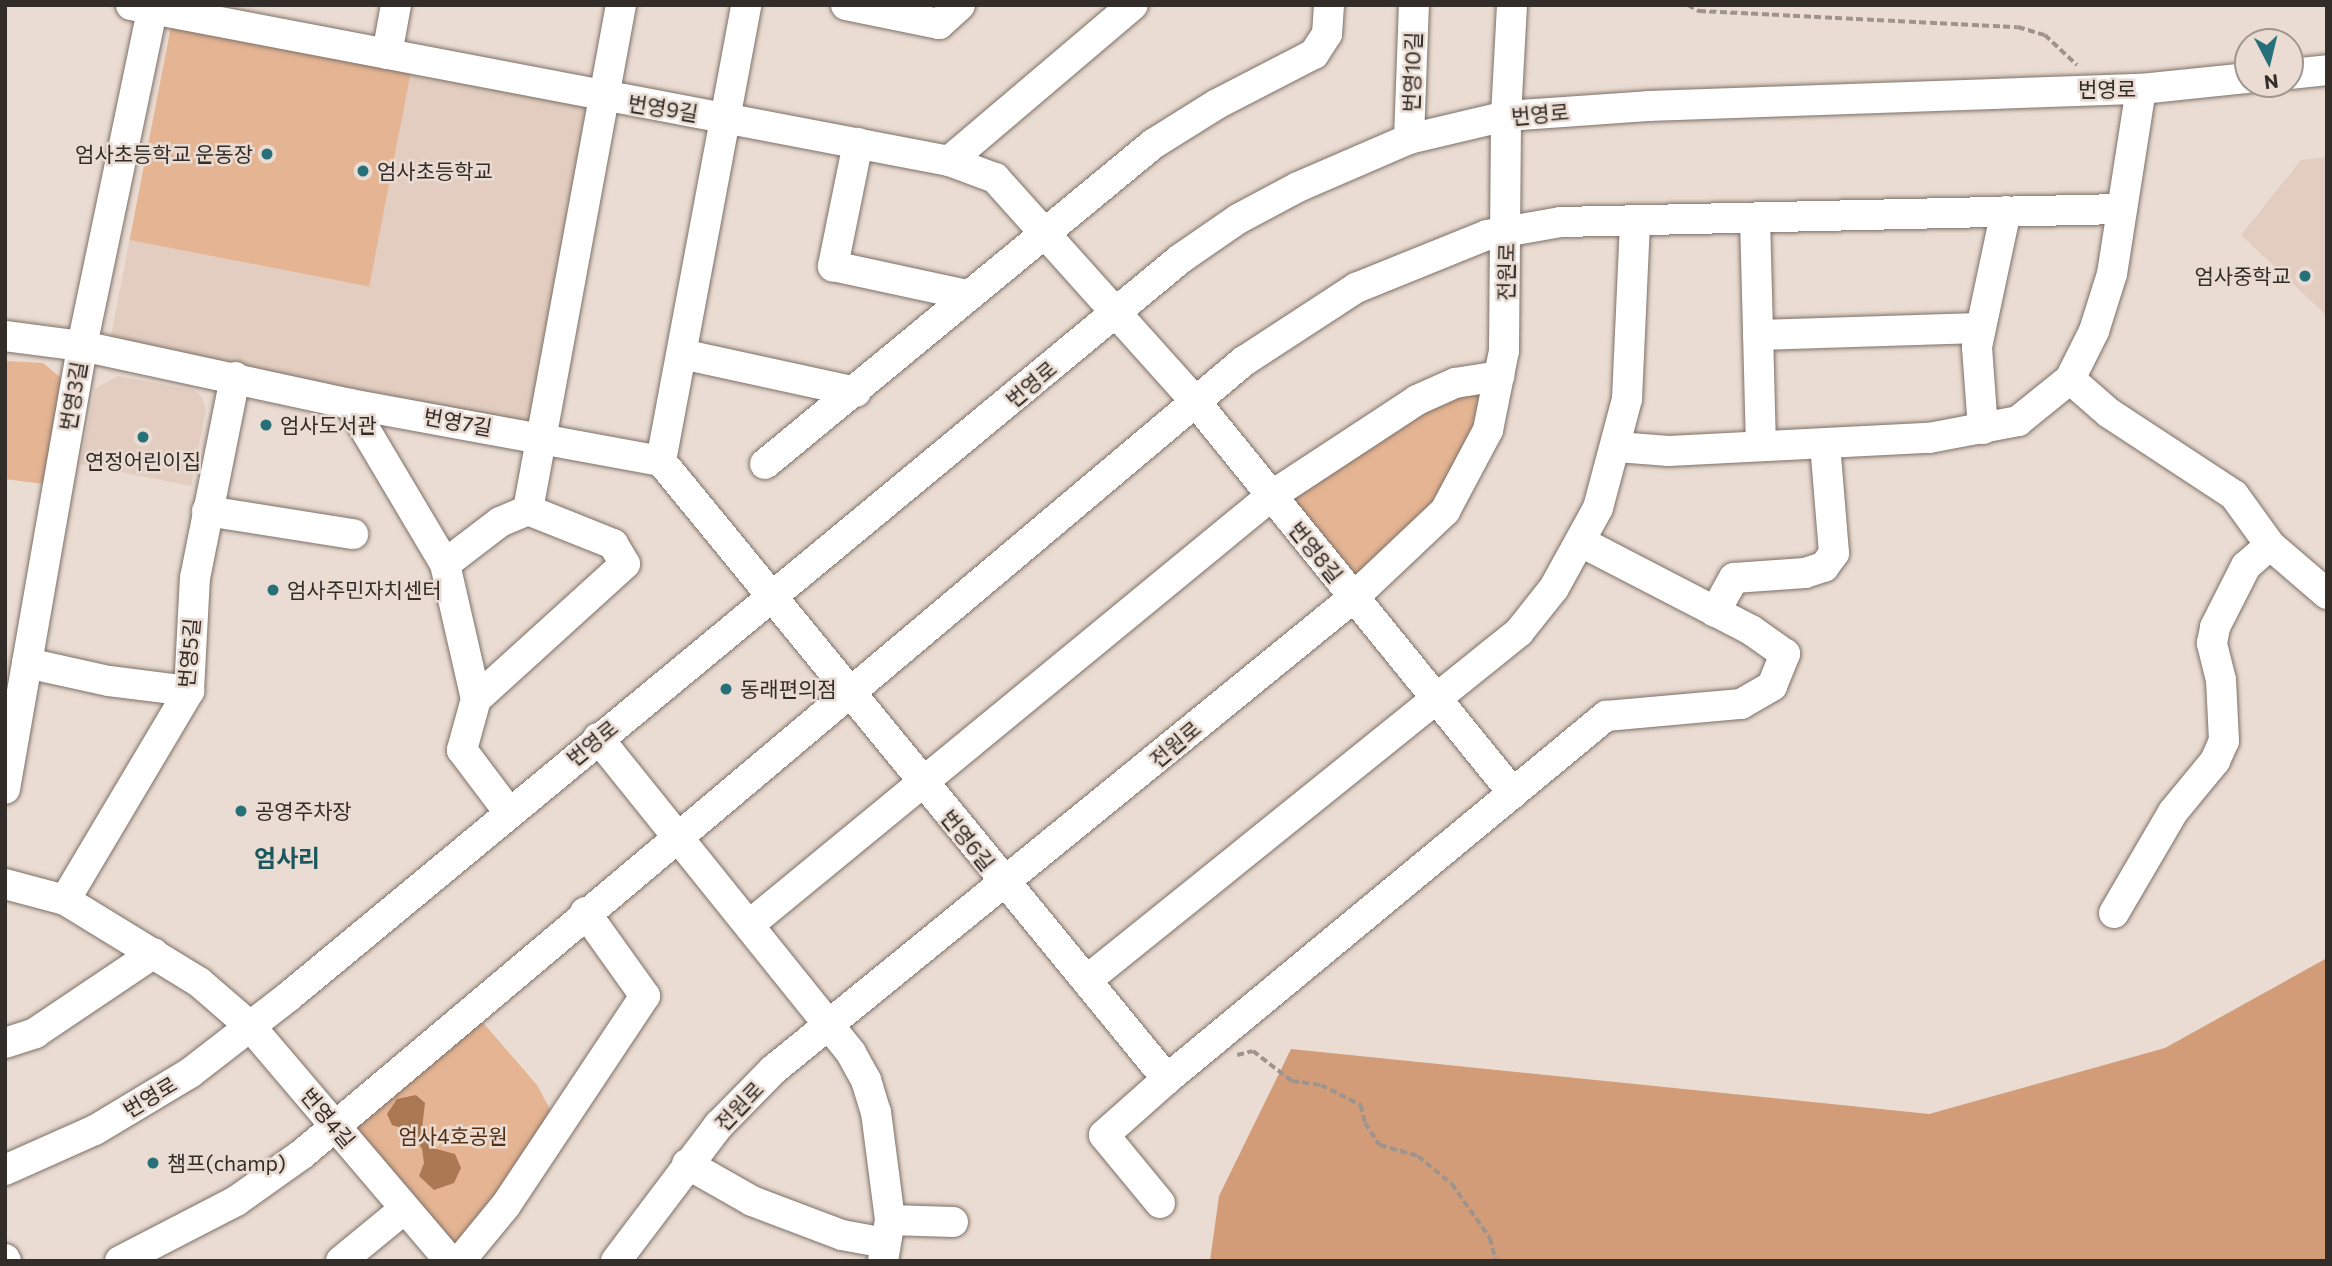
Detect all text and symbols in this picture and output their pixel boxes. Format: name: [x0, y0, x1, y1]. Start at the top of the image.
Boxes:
north arrow: [2234, 28, 2304, 98]
street label: 번영10길: [1398, 31, 1426, 113]
text: N: [2263, 70, 2280, 95]
street label: 번영로: [2078, 76, 2136, 102]
street label: 번영9길: [626, 90, 700, 126]
street label: 번영로: [1510, 99, 1570, 129]
place label: 엄사초등학교 운동장: [75, 141, 253, 167]
marker: 엄사초등학교 운동장: [259, 146, 275, 162]
place label: 엄사초등학교: [377, 158, 493, 184]
marker: 엄사초등학교: [355, 163, 371, 179]
street label: 전원로: [1493, 243, 1519, 301]
place label: 엄사중학교: [2194, 263, 2291, 289]
marker: 엄사중학교: [2297, 268, 2313, 284]
street label: 번영로: [1001, 356, 1061, 412]
street label: 번영3길: [55, 359, 91, 433]
street label: 번영7길: [422, 404, 494, 440]
place label: 엄사도서관: [280, 412, 377, 438]
marker: 엄사도서관: [258, 417, 274, 433]
marker: 연정어린이집: [135, 429, 151, 445]
place label: 연정어린이집: [85, 448, 201, 474]
street label: 번영8길: [1284, 517, 1348, 587]
place label: 엄사주민자치센터: [287, 577, 442, 603]
marker: 엄사주민자치센터: [265, 582, 281, 598]
street label: 번영5길: [173, 617, 205, 689]
place label: 동래편의점: [740, 676, 837, 702]
marker: 동래편의점: [718, 681, 734, 697]
street label: 번영로: [562, 715, 622, 771]
street label: 전원로: [1145, 716, 1205, 772]
place label: 공영주차장: [255, 798, 352, 824]
marker: 공영주차장: [233, 803, 249, 819]
street label: 번영6길: [936, 805, 1000, 875]
district label: 엄사리: [254, 844, 320, 872]
street label: 번영로: [119, 1071, 181, 1123]
street label: 전원로: [710, 1076, 768, 1136]
street label: 번영4길: [296, 1083, 360, 1153]
park label: 엄사4호공원: [398, 1123, 508, 1149]
place label: 챔프(champ): [167, 1150, 286, 1176]
marker: 챔프(champ): [145, 1155, 161, 1171]

